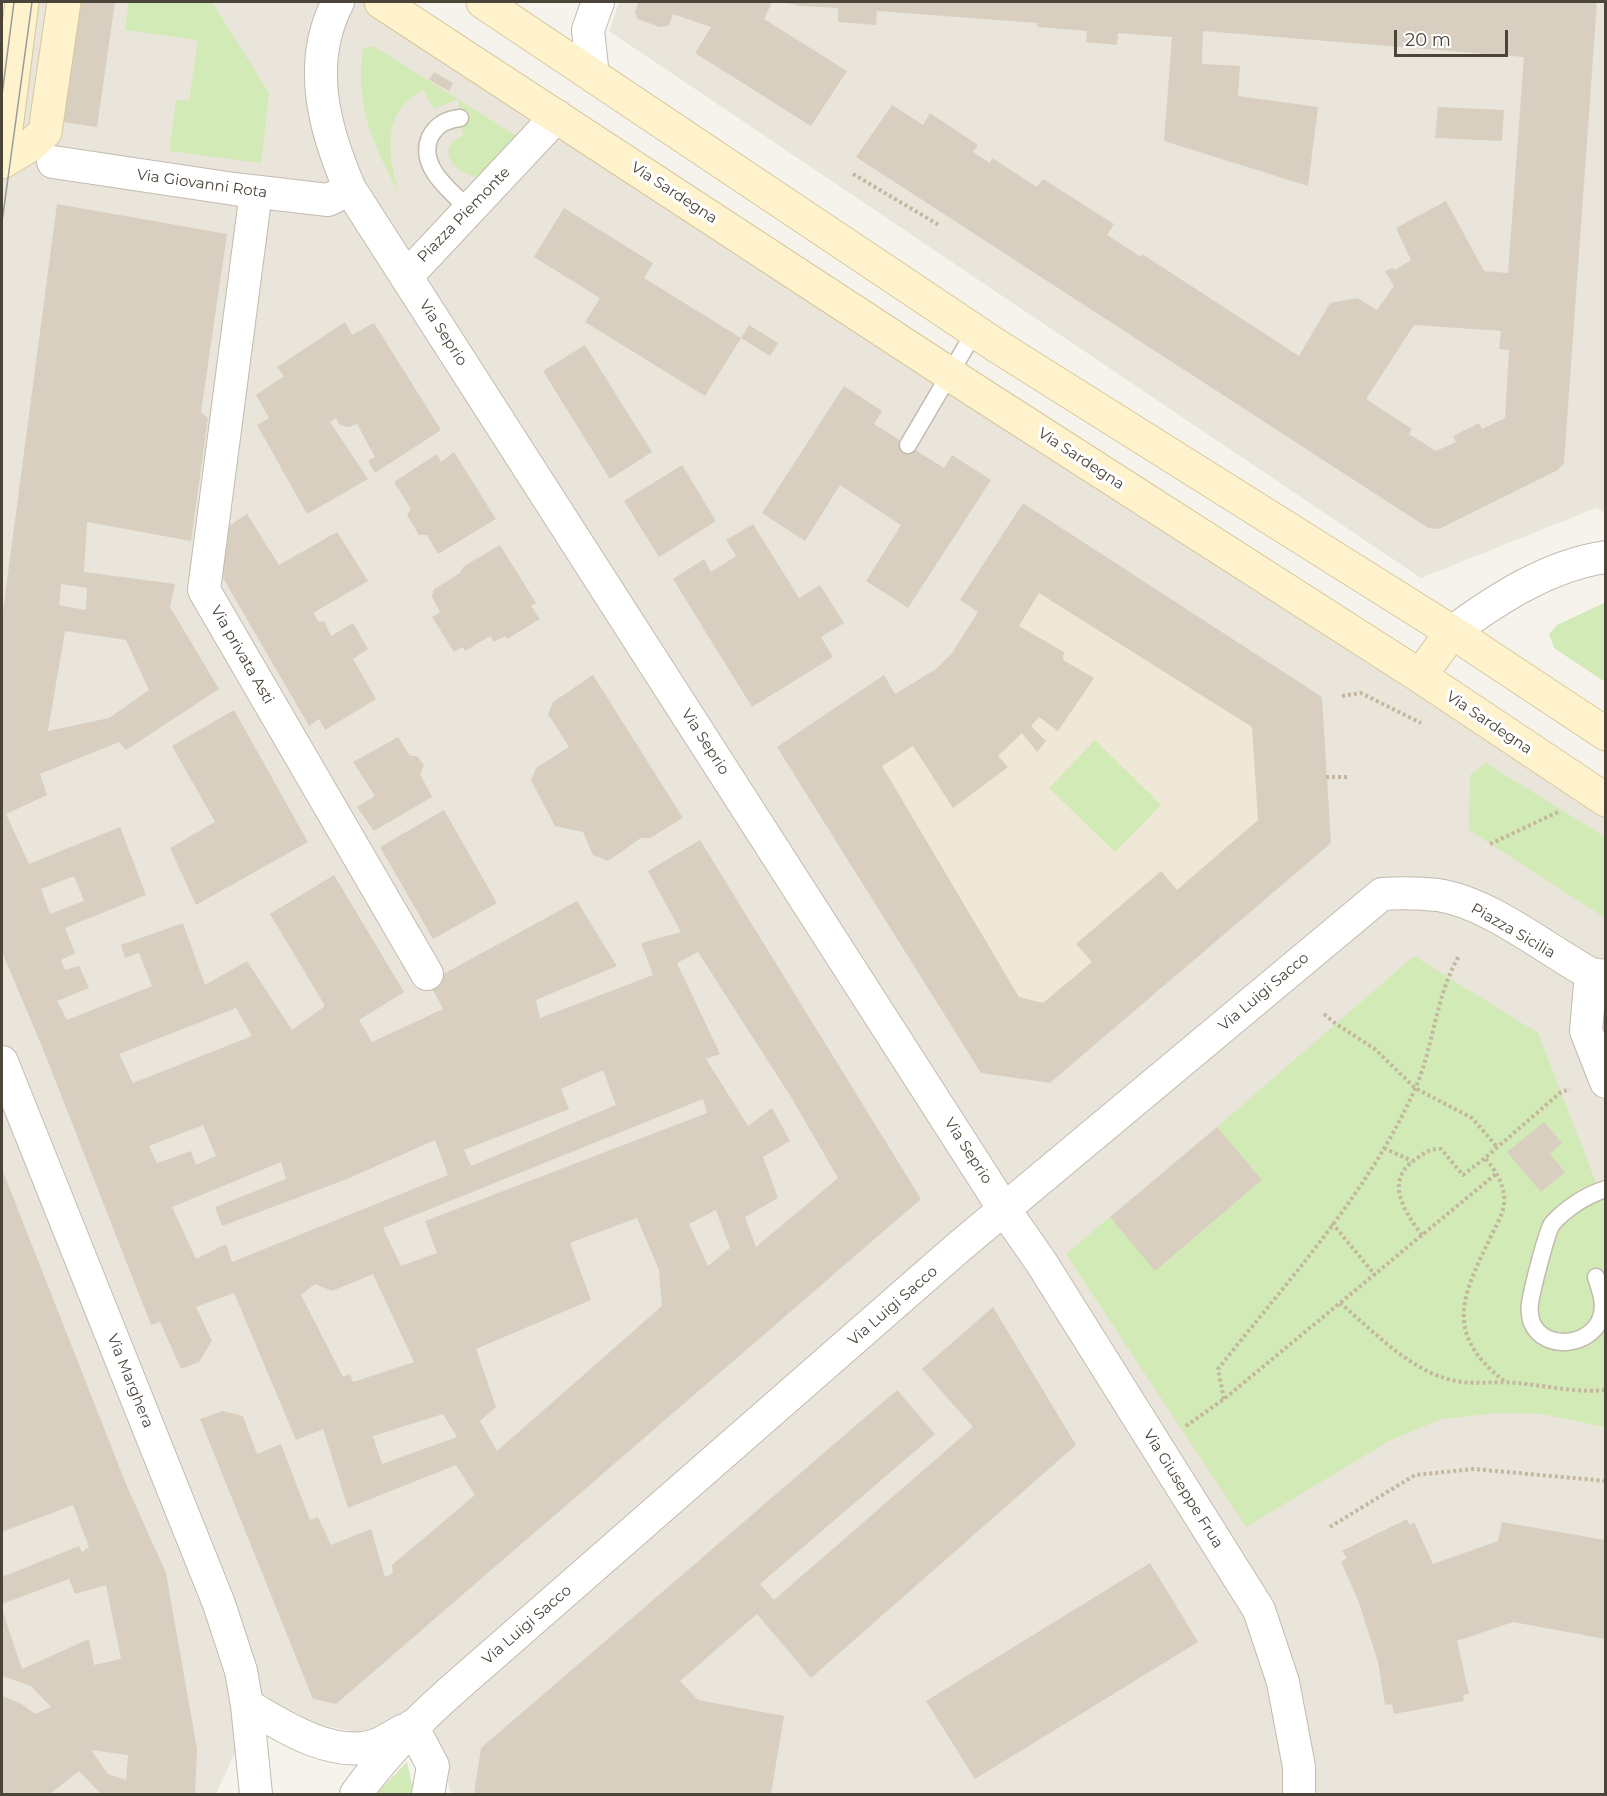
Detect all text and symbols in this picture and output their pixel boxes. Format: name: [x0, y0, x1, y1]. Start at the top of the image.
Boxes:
scale bar: [1397, 18, 1511, 56]
text: 20 m: [1405, 29, 1451, 51]
street label: Via Sardegna: [627, 158, 721, 228]
street label: Piazza Piemonte: [414, 163, 514, 267]
street label: Via Giovanni Rota: [136, 166, 268, 202]
street label: Via Seprio: [415, 297, 471, 369]
street label: Via Sardegna: [1034, 424, 1128, 494]
street label: Via privata Asti: [207, 603, 277, 707]
street label: Via Sardegna: [1443, 688, 1535, 758]
street label: Via Seprio: [677, 706, 733, 778]
street label: Piazza Sicilia: [1468, 900, 1558, 962]
street label: Via Luigi Sacco: [1215, 949, 1313, 1035]
street label: Via Seprio: [940, 1115, 996, 1187]
street label: Via Luigi Sacco: [845, 1262, 941, 1350]
street label: Via Marghera: [103, 1331, 157, 1431]
street label: Via Giuseppe Frua: [1139, 1426, 1227, 1552]
street label: Via Luigi Sacco: [479, 1581, 575, 1669]

